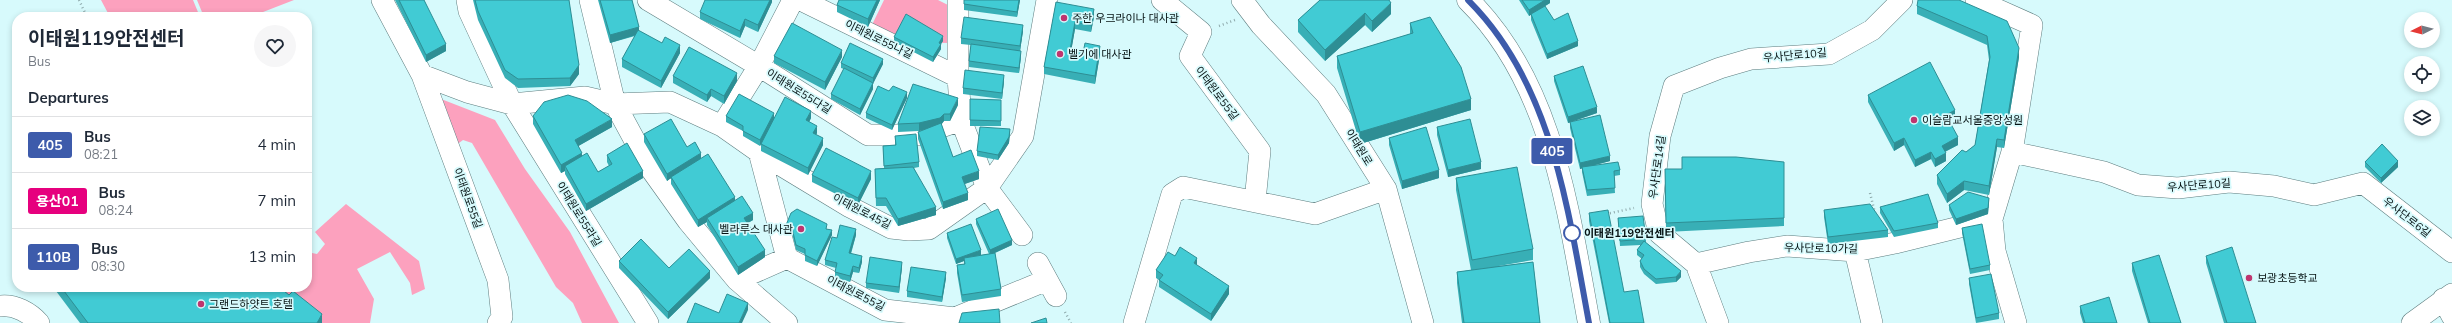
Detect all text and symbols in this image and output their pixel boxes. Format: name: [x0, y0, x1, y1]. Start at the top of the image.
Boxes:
place label: 주한 우크라이나 대사관: [1072, 11, 1179, 25]
north arrow: [2404, 12, 2440, 48]
map controls: [2404, 12, 2440, 136]
marker: 주한 우크라이나 대사관: [1059, 13, 1069, 23]
street label: 이태원로55나길: [843, 17, 915, 61]
button: heart: [254, 25, 296, 67]
text: 이태원119안전센터: [28, 26, 185, 50]
street label: 우사단로10길: [1763, 45, 1827, 65]
place label: 벨기에 대사관: [1068, 47, 1132, 61]
marker: 벨기에 대사관: [1055, 49, 1065, 59]
text: Bus: [28, 53, 51, 69]
button: locate: [2404, 56, 2440, 92]
street label: 이태원로55길: [1192, 63, 1242, 123]
street label: 이태원로55다길: [764, 65, 834, 117]
text: Departures: [28, 88, 109, 107]
button: layers: [2404, 100, 2440, 136]
place label: 이슬람교서울중앙성원: [1922, 113, 2023, 127]
marker: 이슬람교서울중앙성원: [1909, 115, 1919, 125]
street label: 이태원로: [1342, 126, 1376, 168]
text: Bus: [84, 127, 111, 146]
street label: 우사단로14길: [1646, 134, 1668, 200]
text: 4 min: [258, 135, 296, 154]
text: 405: [37, 136, 63, 154]
line badge: 405: [1529, 138, 1575, 164]
text: 405: [1539, 142, 1565, 160]
text: 08:21: [84, 146, 118, 162]
street label: 이태원로55길: [451, 166, 485, 230]
street label: 우사단로10길: [2167, 176, 2231, 194]
street label: 이태원로55라길: [553, 179, 605, 249]
text: Bus: [99, 183, 125, 202]
street label: 이태원로45길: [830, 190, 894, 232]
text: 7 min: [258, 191, 296, 210]
text: 용산01: [36, 192, 79, 210]
street label: 우사단로6길: [2380, 194, 2434, 240]
text: 08:24: [99, 202, 133, 218]
place label: 벨라루스 대사관: [719, 222, 793, 236]
marker: 벨라루스 대사관: [796, 224, 806, 234]
marker: 이태원119안전센터: [1563, 224, 1581, 242]
place label: 이태원119안전센터: [1584, 226, 1675, 240]
text: Bus: [91, 239, 118, 258]
street label: 우사단로10가길: [1784, 240, 1858, 256]
text: 13 min: [249, 247, 296, 266]
text: 110B: [36, 248, 71, 266]
text: 08:30: [91, 258, 125, 274]
place label: 보광초등학교: [2257, 271, 2318, 285]
street label: 이태원로55길: [824, 272, 888, 314]
marker: 보광초등학교: [2244, 273, 2254, 283]
place label: 그랜드하얏트 호텔: [209, 297, 293, 311]
marker: 그랜드하얏트 호텔: [196, 299, 206, 309]

